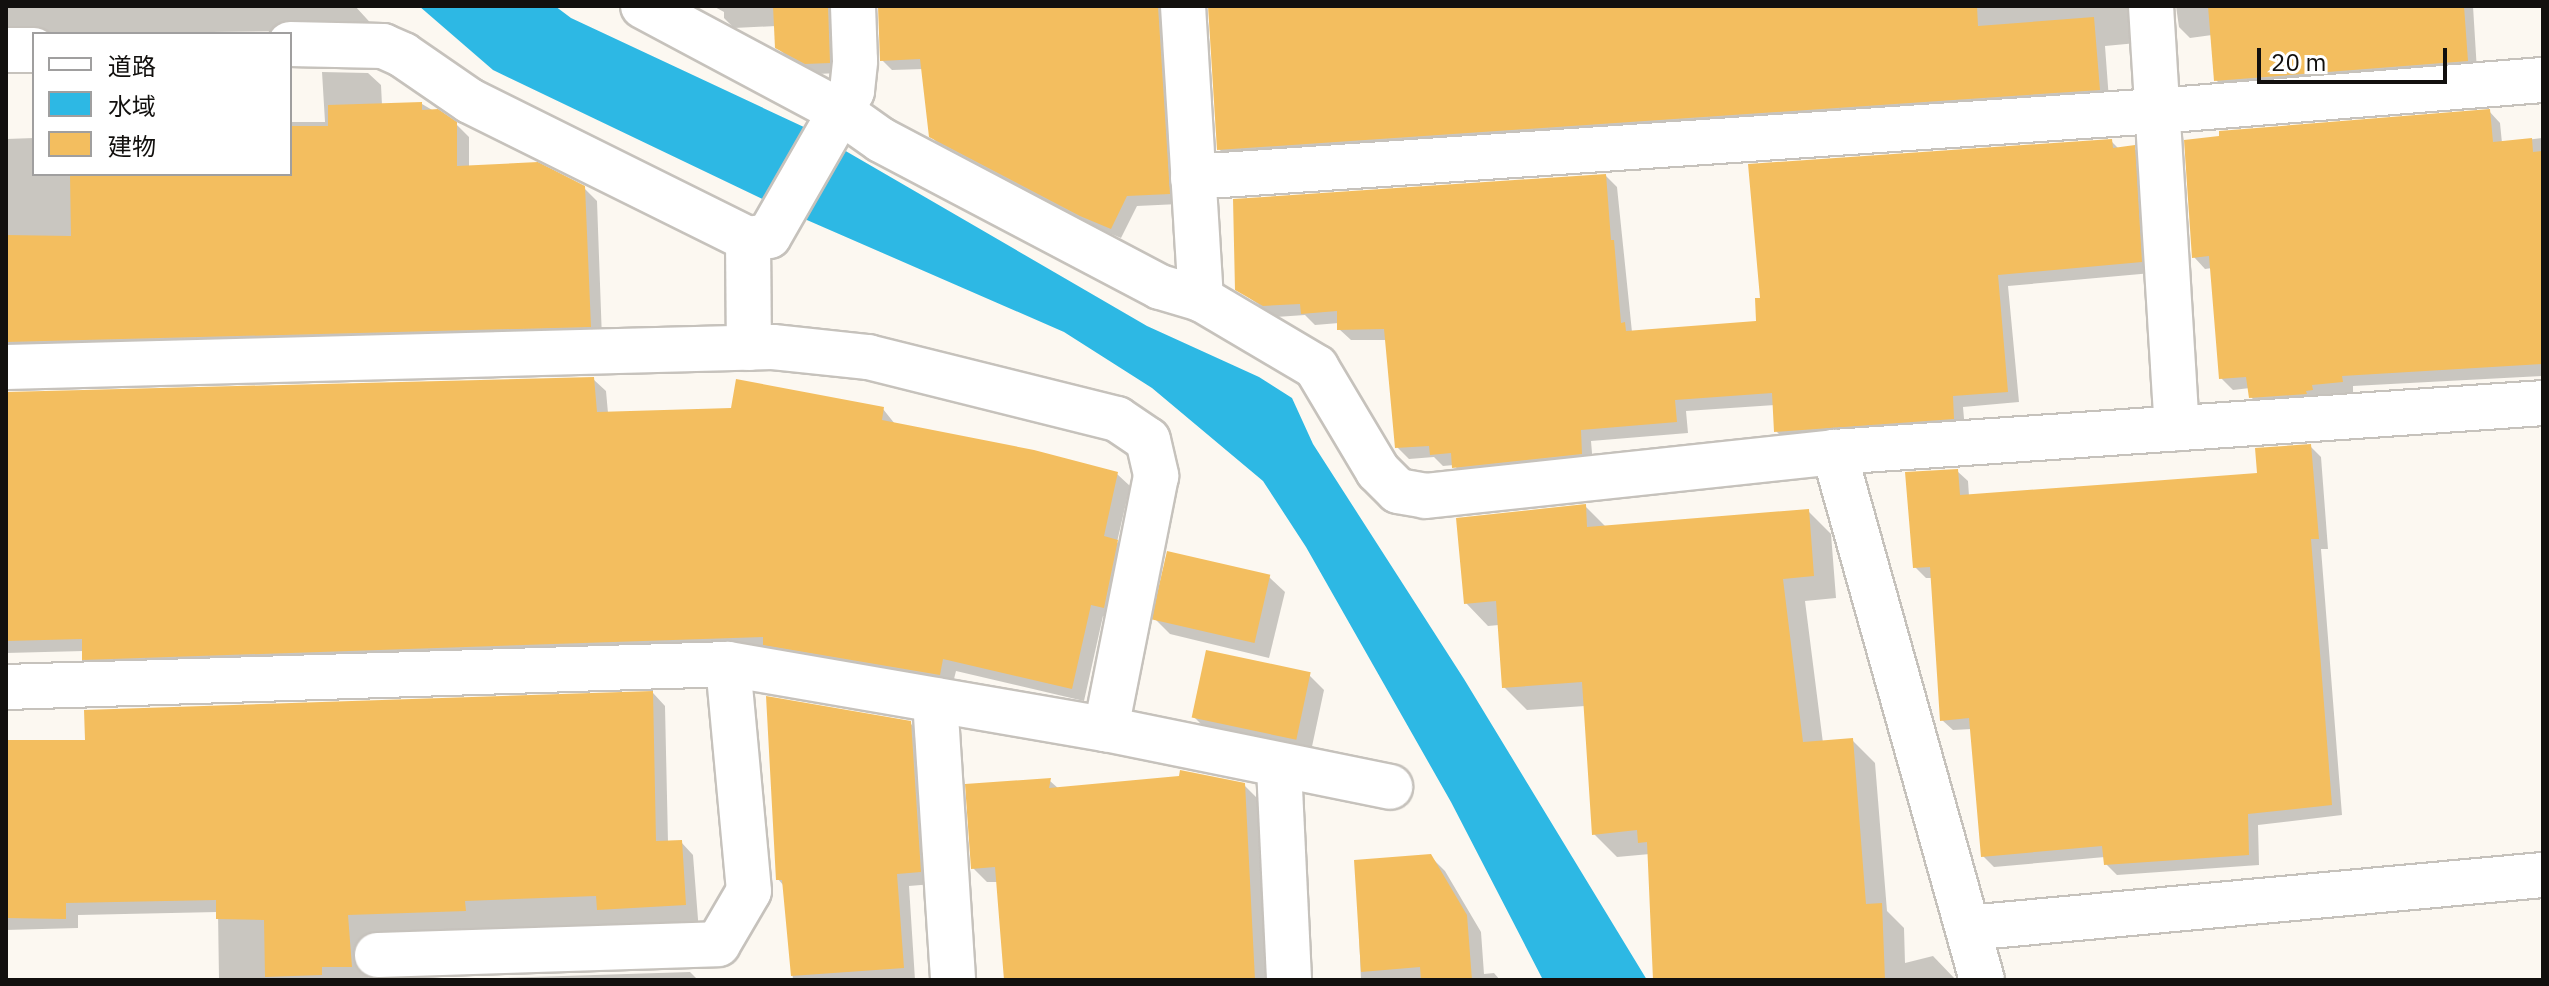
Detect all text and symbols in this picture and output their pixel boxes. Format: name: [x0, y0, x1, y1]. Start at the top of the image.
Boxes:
legend: [32, 32, 292, 176]
scale bar: [2261, 32, 2451, 82]
text: 20 m: [2271, 46, 2326, 78]
text: 道路: [108, 50, 156, 82]
text: 水域: [108, 90, 156, 122]
text: 建物: [108, 130, 156, 162]

